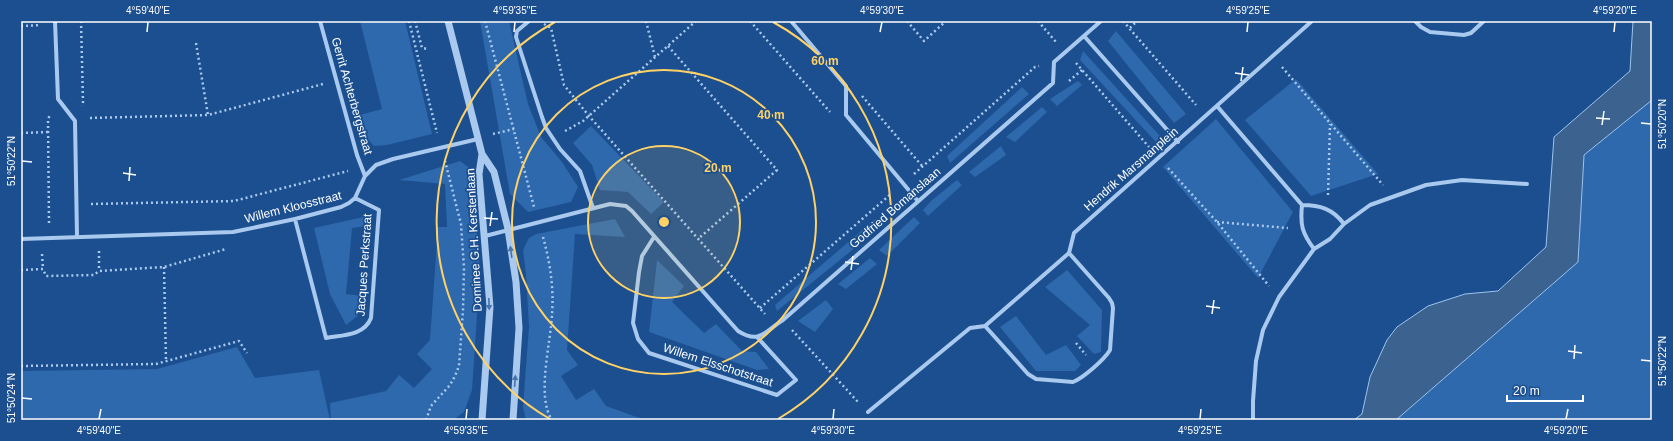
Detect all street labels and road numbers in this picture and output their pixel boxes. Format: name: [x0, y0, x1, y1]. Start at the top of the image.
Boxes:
street label: Gerrit Achterbergstraat: [329, 36, 376, 157]
street label: Hendrik Marsmanplein: [1081, 124, 1181, 214]
street label: Godfried Bomanslaan: [847, 165, 943, 251]
street label: Dominee G.H. Kerstenlaan: [463, 168, 485, 312]
street label: Willem Kloosstraat: [243, 188, 344, 226]
street label: Jacques Perkstraat: [353, 213, 375, 317]
street label: Willem Elsschotstraat: [661, 341, 775, 390]

